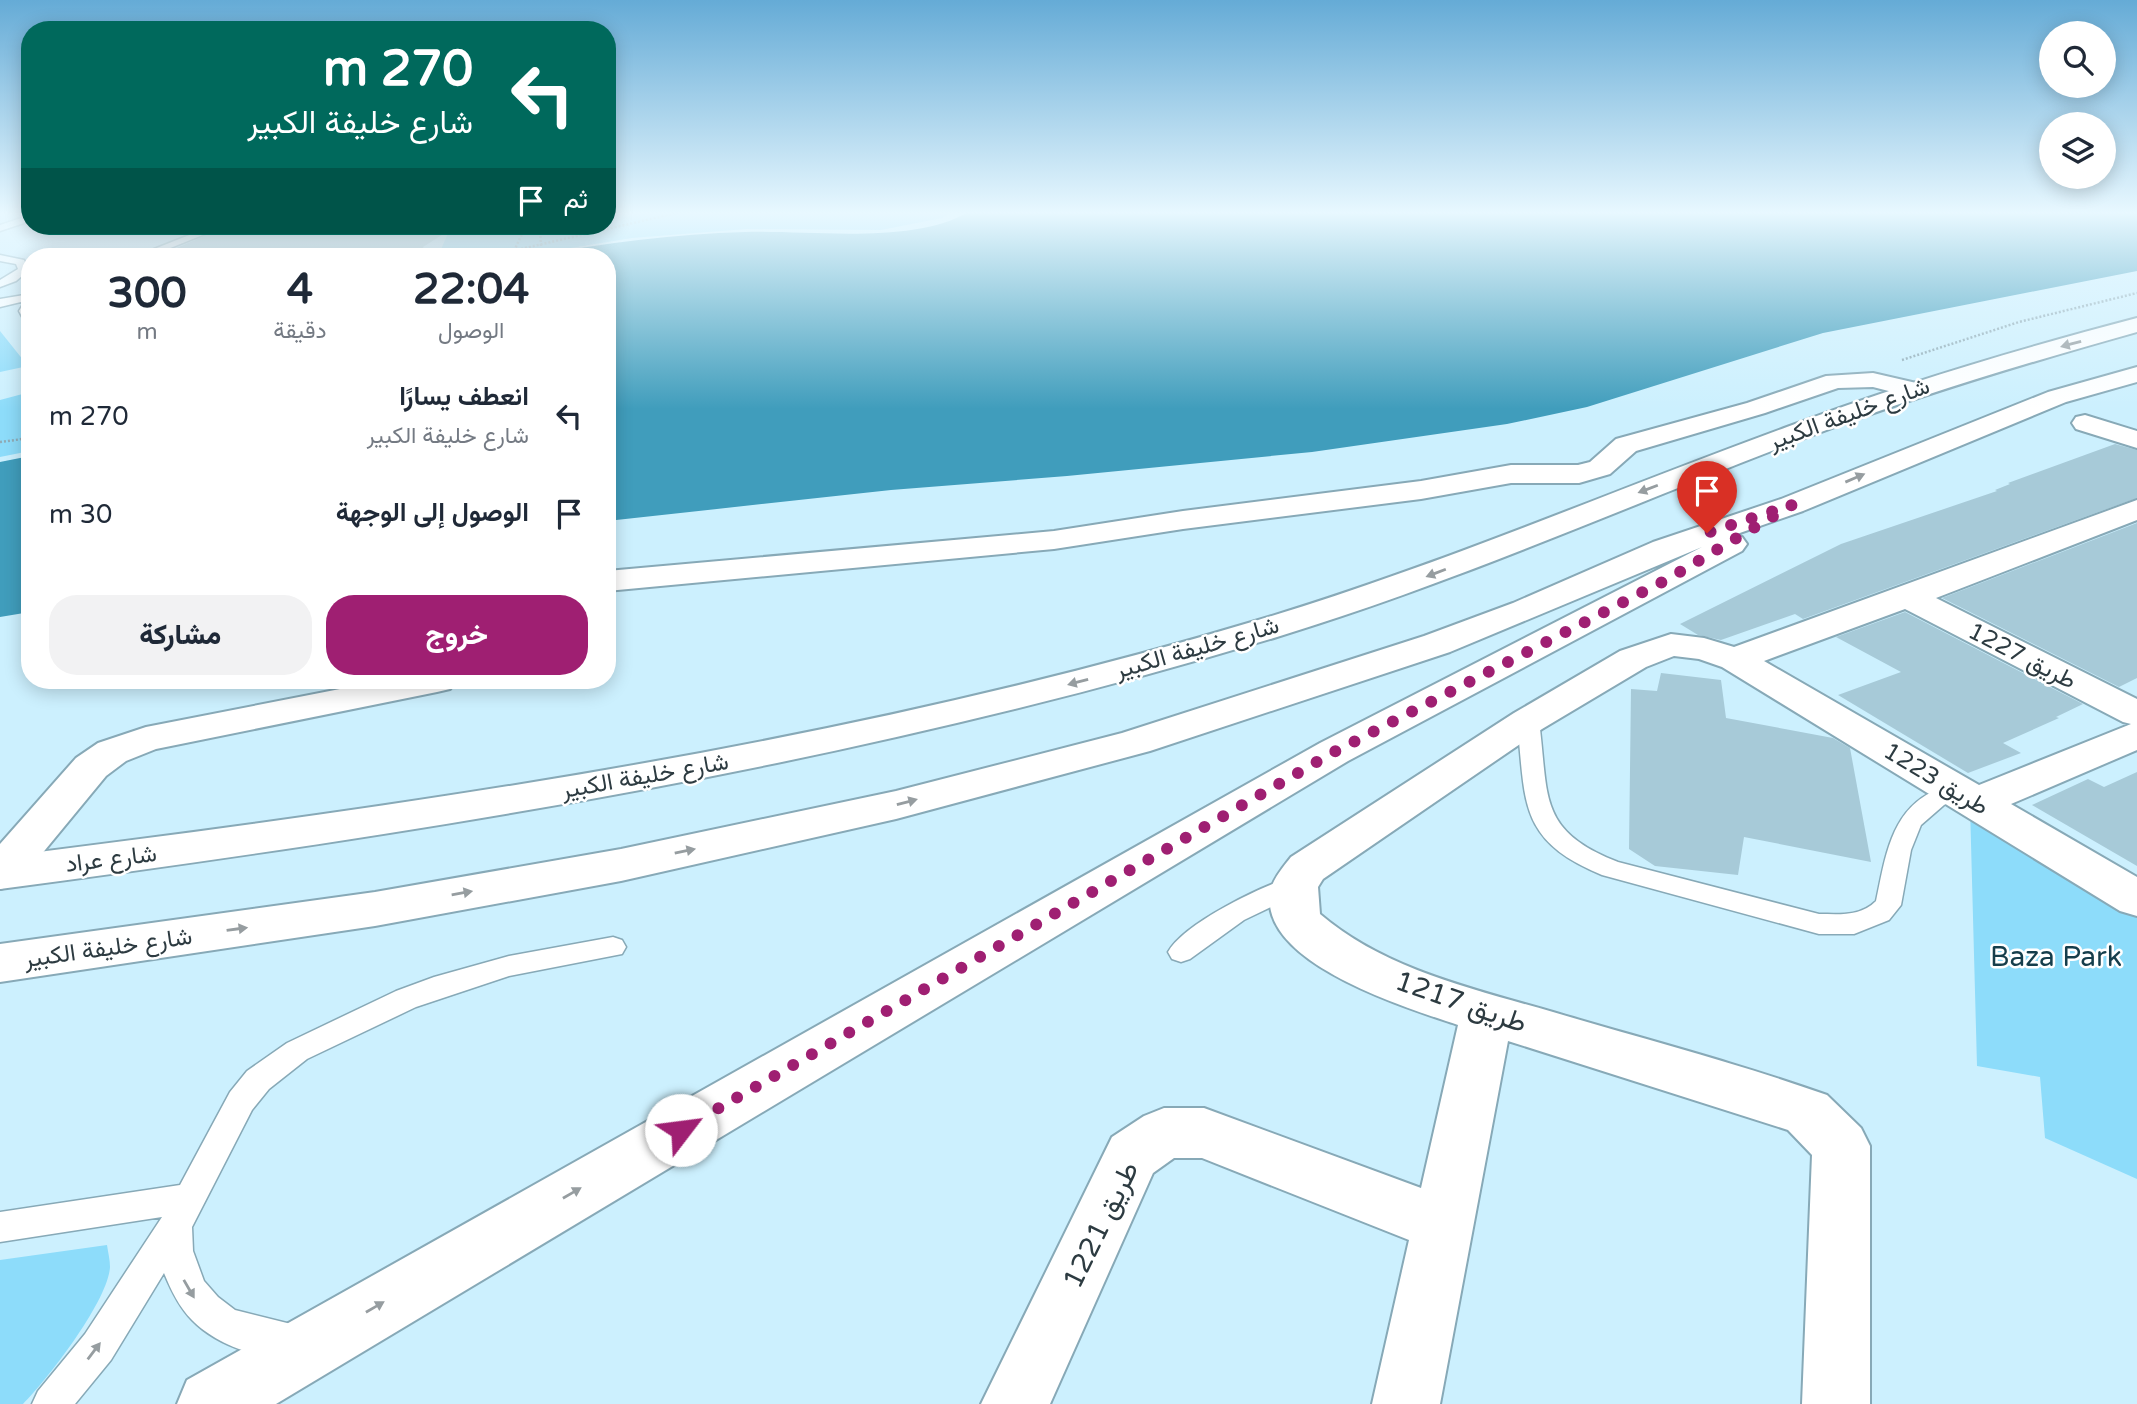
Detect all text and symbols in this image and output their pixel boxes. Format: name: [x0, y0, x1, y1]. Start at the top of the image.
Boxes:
map controls: [2039, 21, 2116, 189]
button: search: [2039, 21, 2116, 98]
text: 270 m: [323, 40, 473, 99]
icon: left: [497, 49, 588, 140]
text: شارع خليفة الكبير: [247, 104, 473, 142]
button: layers: [2039, 112, 2116, 189]
icon: arrive: [512, 182, 550, 220]
text: ثم: [564, 184, 588, 215]
text: 4: [287, 264, 313, 315]
text: 22:04: [413, 264, 529, 315]
text: 300: [108, 268, 187, 319]
text: دقيقة: [273, 317, 326, 345]
text: الوصول: [438, 317, 504, 345]
text: m: [137, 318, 158, 346]
one-way arrow: [2060, 339, 2081, 349]
street label: شارع خليفة الكبير: [1764, 371, 1934, 458]
text: انعطف يسارًا: [399, 381, 529, 412]
icon: left: [550, 397, 588, 435]
text: 270 m: [49, 401, 129, 432]
text: شارع خليفة الكبير: [367, 422, 529, 450]
pin: [1677, 461, 1737, 533]
icon: arrive: [1688, 472, 1726, 510]
one-way arrow: [1845, 473, 1866, 484]
one-way arrow: [1637, 484, 1658, 495]
icon: arrive: [550, 495, 588, 533]
text: الوصول إلى الوجهة: [336, 497, 529, 528]
text: 30 m: [49, 499, 112, 530]
one-way arrow: [1426, 567, 1447, 578]
button: مشاركة: [49, 595, 312, 675]
button: خروج: [326, 595, 588, 675]
street label: شارع خليفة الكبير: [1111, 611, 1283, 687]
street label: طريق 1227: [1963, 616, 2081, 696]
one-way arrow: [1067, 677, 1089, 688]
street label: طريق 1223: [1878, 736, 1994, 822]
street label: شارع خليفة الكبير: [558, 747, 731, 806]
one-way arrow: [897, 796, 919, 807]
street label: شارع عراد: [64, 839, 158, 880]
one-way arrow: [674, 845, 696, 856]
one-way arrow: [451, 888, 473, 899]
street label: شارع خليفة الكبير: [21, 922, 194, 975]
one-way arrow: [226, 923, 248, 934]
park label: Baza Park: [1990, 940, 2122, 974]
street label: طريق 1217: [1391, 964, 1531, 1040]
position arrow: [644, 1093, 718, 1167]
street label: طريق 1221: [1056, 1156, 1146, 1294]
one-way arrow: [563, 1187, 582, 1199]
one-way arrow: [183, 1280, 195, 1299]
one-way arrow: [366, 1301, 385, 1313]
one-way arrow: [86, 1342, 100, 1360]

